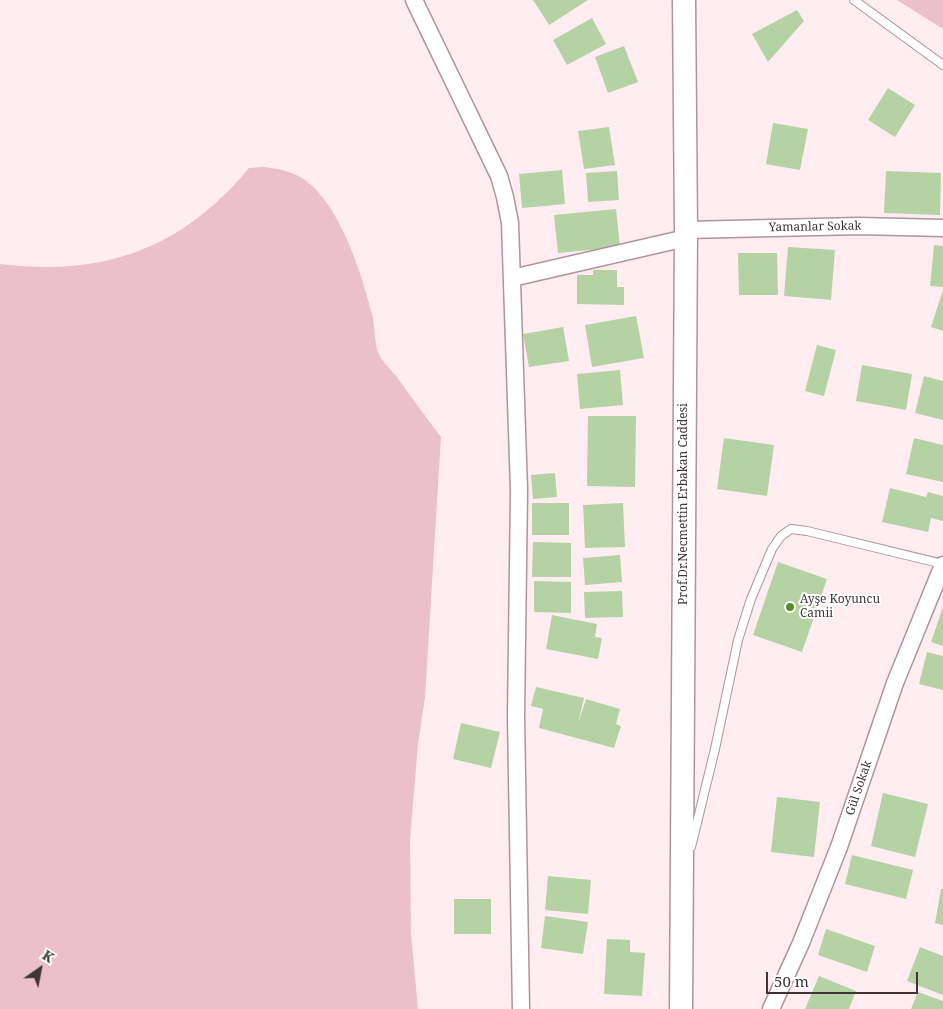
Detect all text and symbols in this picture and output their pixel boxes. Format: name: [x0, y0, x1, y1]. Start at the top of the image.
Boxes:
street label: Yamanlar Sokak: [768, 219, 862, 235]
street label: Prof.Dr.Necmettin Erbakan Caddesi: [677, 403, 691, 605]
place label: Ayşe Koyuncu Camii: [800, 593, 880, 621]
marker: Ayşe Koyuncu Camii: [784, 601, 796, 613]
street label: Gül Sokak: [843, 759, 875, 817]
north arrow: [15, 944, 65, 994]
text: K: [39, 945, 58, 967]
scale bar: [768, 962, 920, 994]
text: 50 m: [774, 971, 809, 991]

